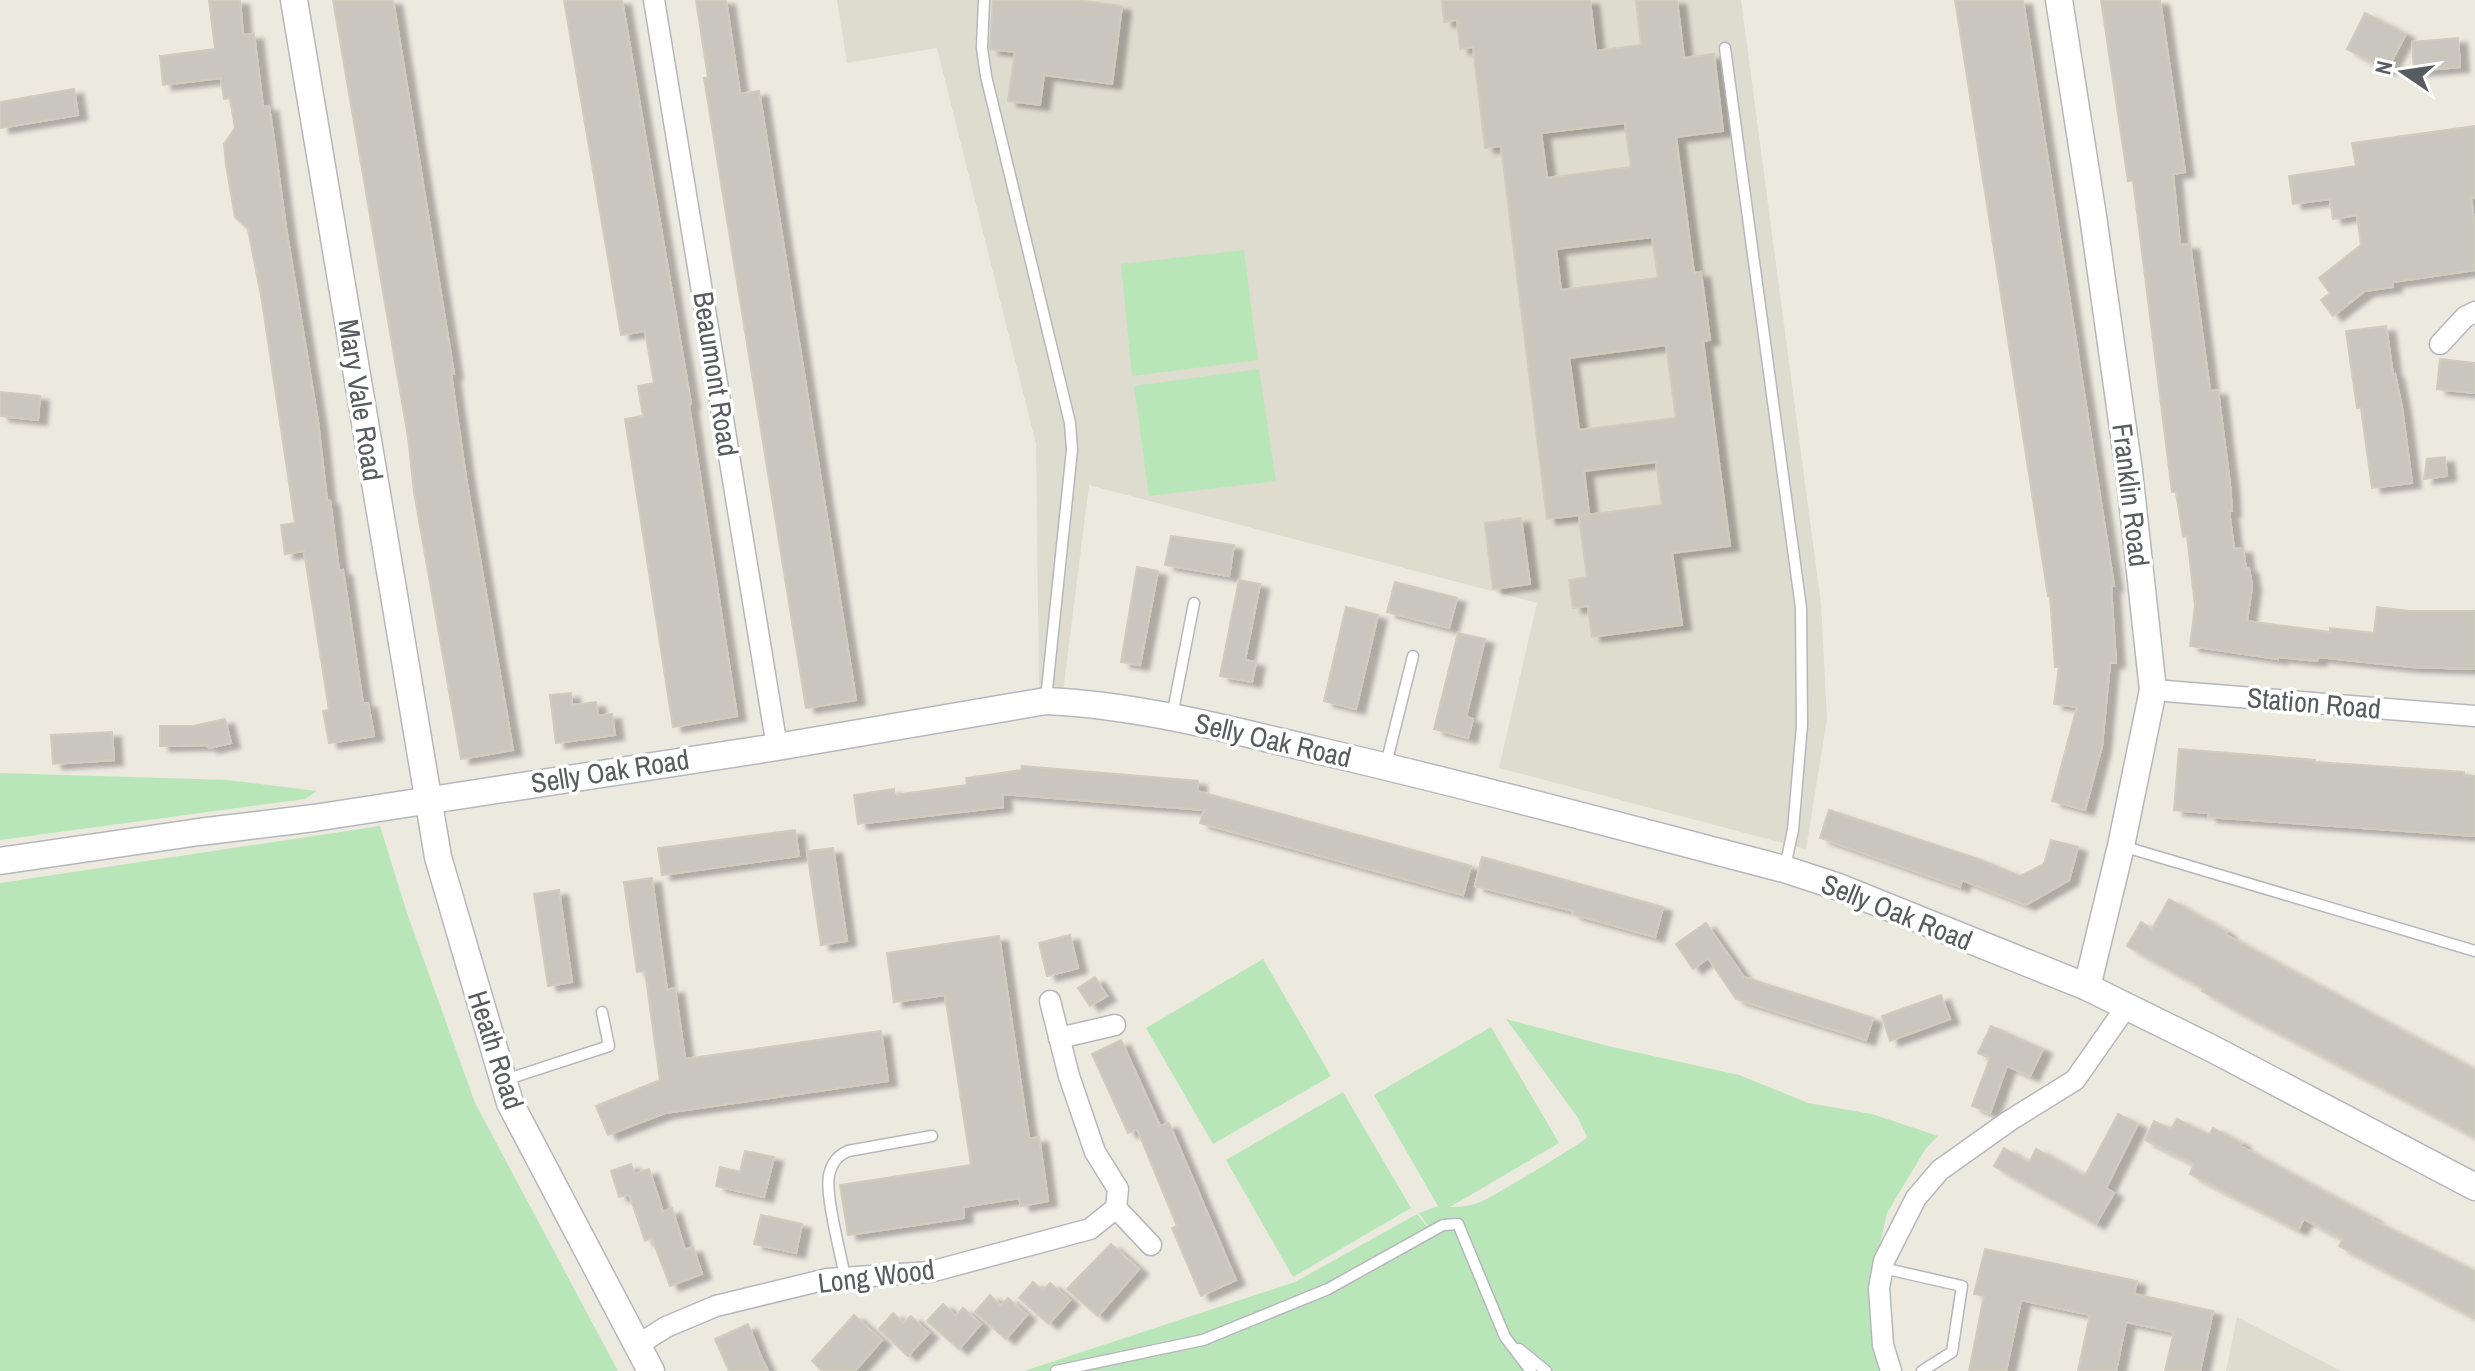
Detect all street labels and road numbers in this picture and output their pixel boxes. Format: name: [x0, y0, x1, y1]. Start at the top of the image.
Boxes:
street label: Beaumont Road: [684, 289, 748, 459]
street label: Mary Vale Road: [329, 317, 393, 483]
street label: Franklin Road: [2103, 421, 2159, 569]
street label: Station Road: [2246, 678, 2382, 728]
street label: Selly Oak Road: [1191, 704, 1355, 776]
street label: Selly Oak Road: [528, 740, 692, 802]
street label: Selly Oak Road: [1816, 865, 1978, 959]
street label: Heath Road: [459, 986, 533, 1114]
street label: Long Wood: [816, 1250, 936, 1302]

